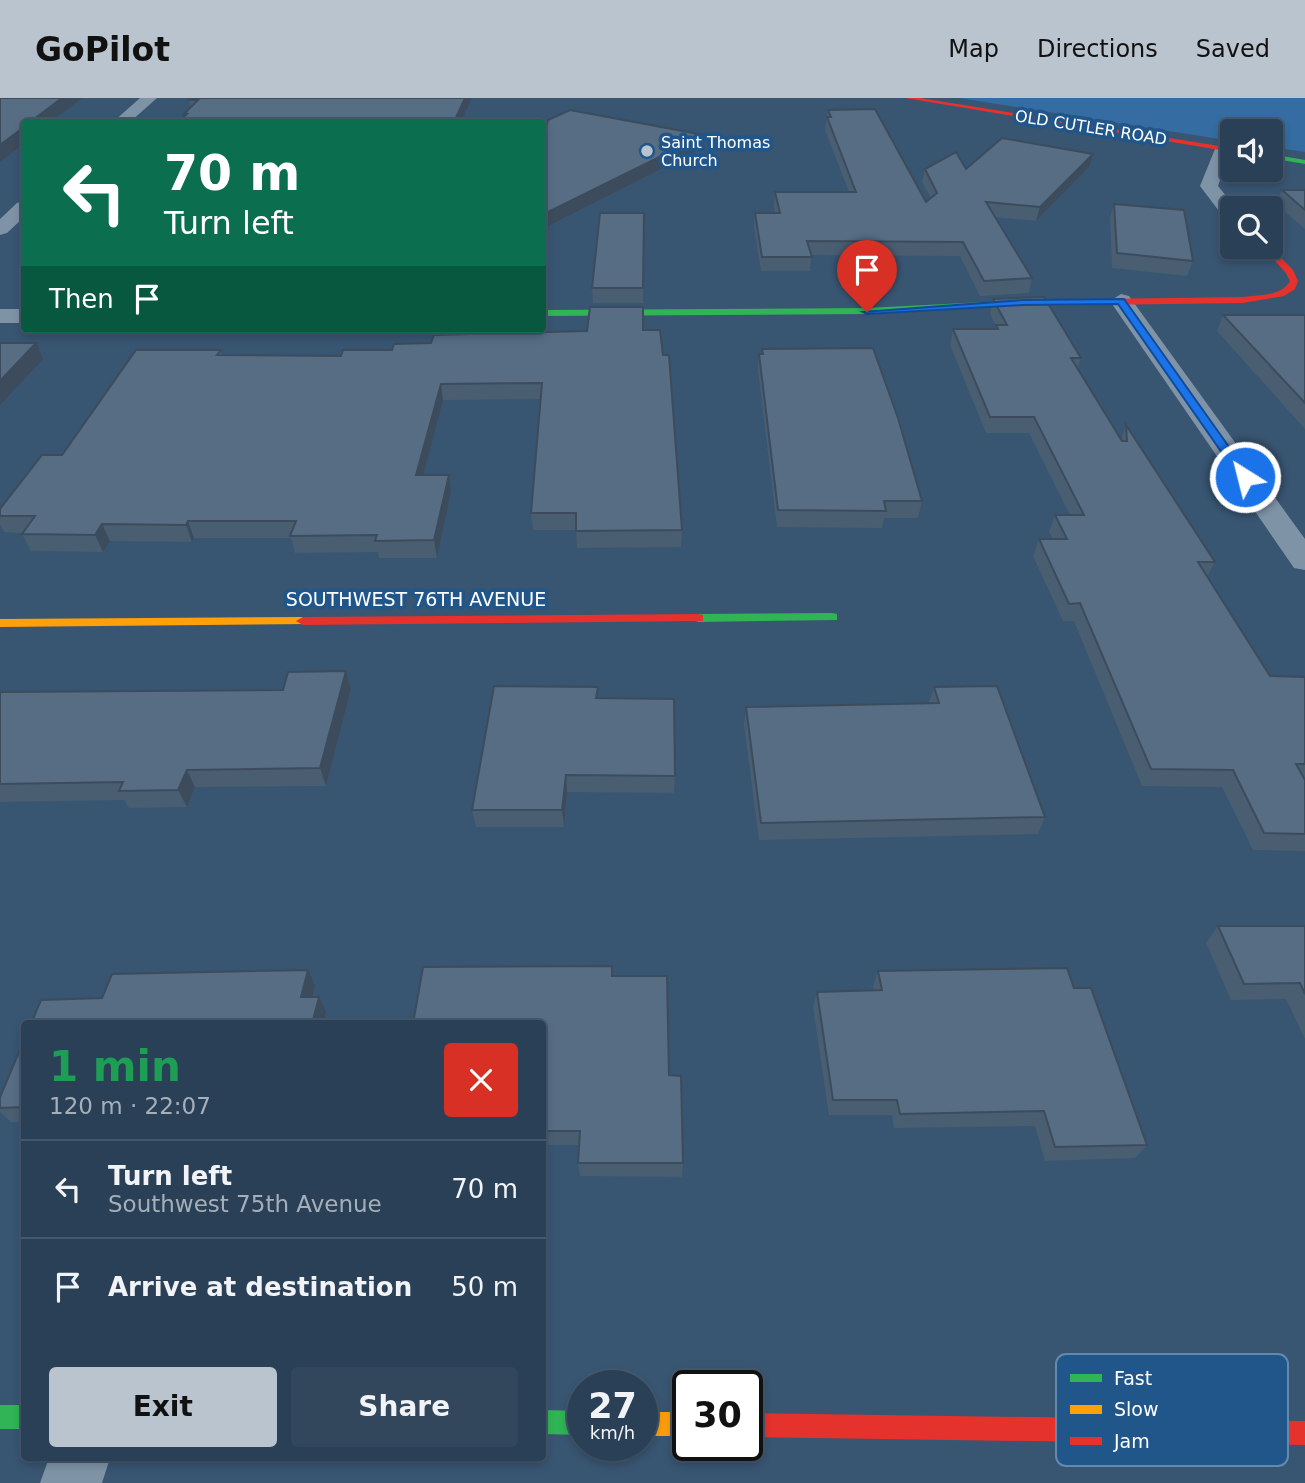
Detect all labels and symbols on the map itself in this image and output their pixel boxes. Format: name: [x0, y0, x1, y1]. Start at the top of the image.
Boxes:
street label: OLD CUTLER ROAD: [1014, 106, 1168, 149]
place label: Saint Thomas Church: [661, 133, 770, 170]
marker: Saint Thomas Church: [639, 143, 655, 159]
pin: [837, 240, 897, 312]
position arrow: [1208, 440, 1282, 514]
street label: SOUTHWEST 76TH AVENUE: [286, 588, 546, 610]
legend: [1056, 1354, 1288, 1466]
text: Fast: [1114, 1367, 1152, 1389]
speed limit sign: 30: [672, 1370, 763, 1461]
text: Slow: [1114, 1398, 1159, 1420]
text: Jam: [1113, 1430, 1150, 1452]

